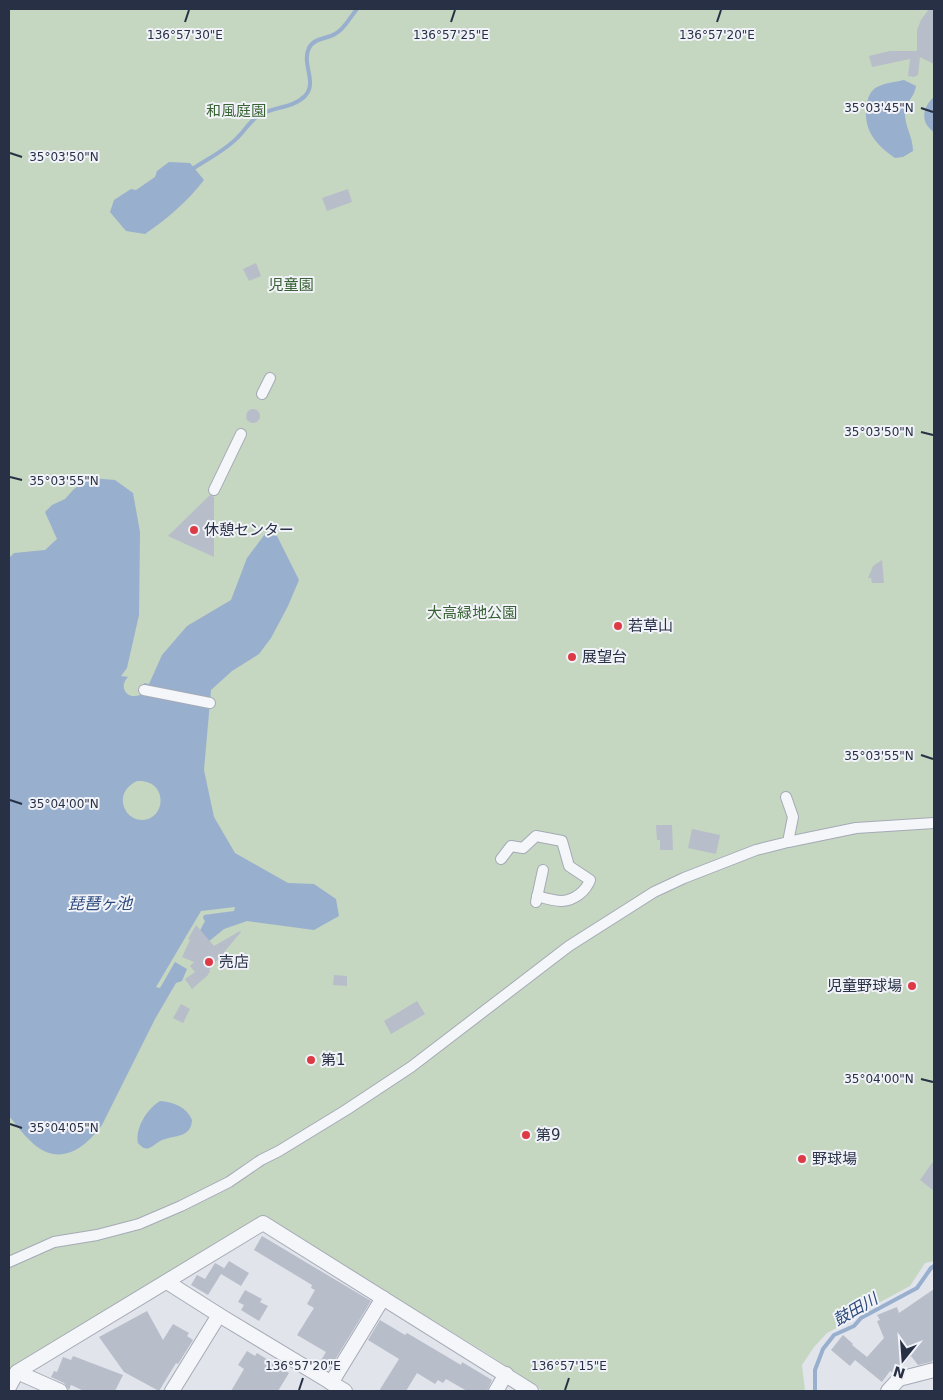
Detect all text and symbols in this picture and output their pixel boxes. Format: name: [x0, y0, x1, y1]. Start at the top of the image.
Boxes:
text: 136°57'30"E: [147, 28, 223, 42]
text: 136°57'25"E: [413, 28, 489, 42]
text: 136°57'20"E: [679, 28, 755, 42]
text: 35°03'45"N: [844, 101, 914, 115]
park label: 和風庭園: [206, 102, 266, 120]
text: 35°03'50"N: [29, 150, 99, 164]
park label: 児童園: [268, 276, 314, 294]
text: 35°03'50"N: [844, 425, 914, 439]
text: 35°03'55"N: [29, 474, 99, 488]
place label: 休憩センター: [204, 521, 294, 539]
marker: 休憩センター: [188, 524, 200, 536]
park label: 大高緑地公園: [427, 604, 517, 622]
place label: 若草山: [628, 617, 673, 635]
marker: 若草山: [612, 620, 624, 632]
place label: 展望台: [582, 648, 627, 666]
marker: 展望台: [566, 651, 578, 663]
text: 35°03'55"N: [844, 749, 914, 763]
text: 35°04'00"N: [29, 797, 99, 811]
water label: 琵琶ヶ池: [68, 894, 134, 913]
place label: 売店: [219, 953, 249, 971]
marker: 売店: [203, 956, 215, 968]
place label: 児童野球場: [827, 977, 902, 995]
marker: 児童野球場: [906, 980, 918, 992]
place label: 第1: [321, 1051, 346, 1069]
marker: 第1: [305, 1054, 317, 1066]
text: 35°04'00"N: [844, 1072, 914, 1086]
text: 35°04'05"N: [29, 1121, 99, 1135]
place label: 第9: [536, 1126, 561, 1144]
marker: 第9: [520, 1129, 532, 1141]
place label: 野球場: [812, 1150, 857, 1168]
marker: 野球場: [796, 1153, 808, 1165]
water label: 鼓田川: [830, 1288, 883, 1330]
north arrow: [878, 1335, 928, 1385]
text: 136°57'20"E: [265, 1359, 341, 1373]
text: 136°57'15"E: [531, 1359, 607, 1373]
text: N: [891, 1363, 907, 1382]

